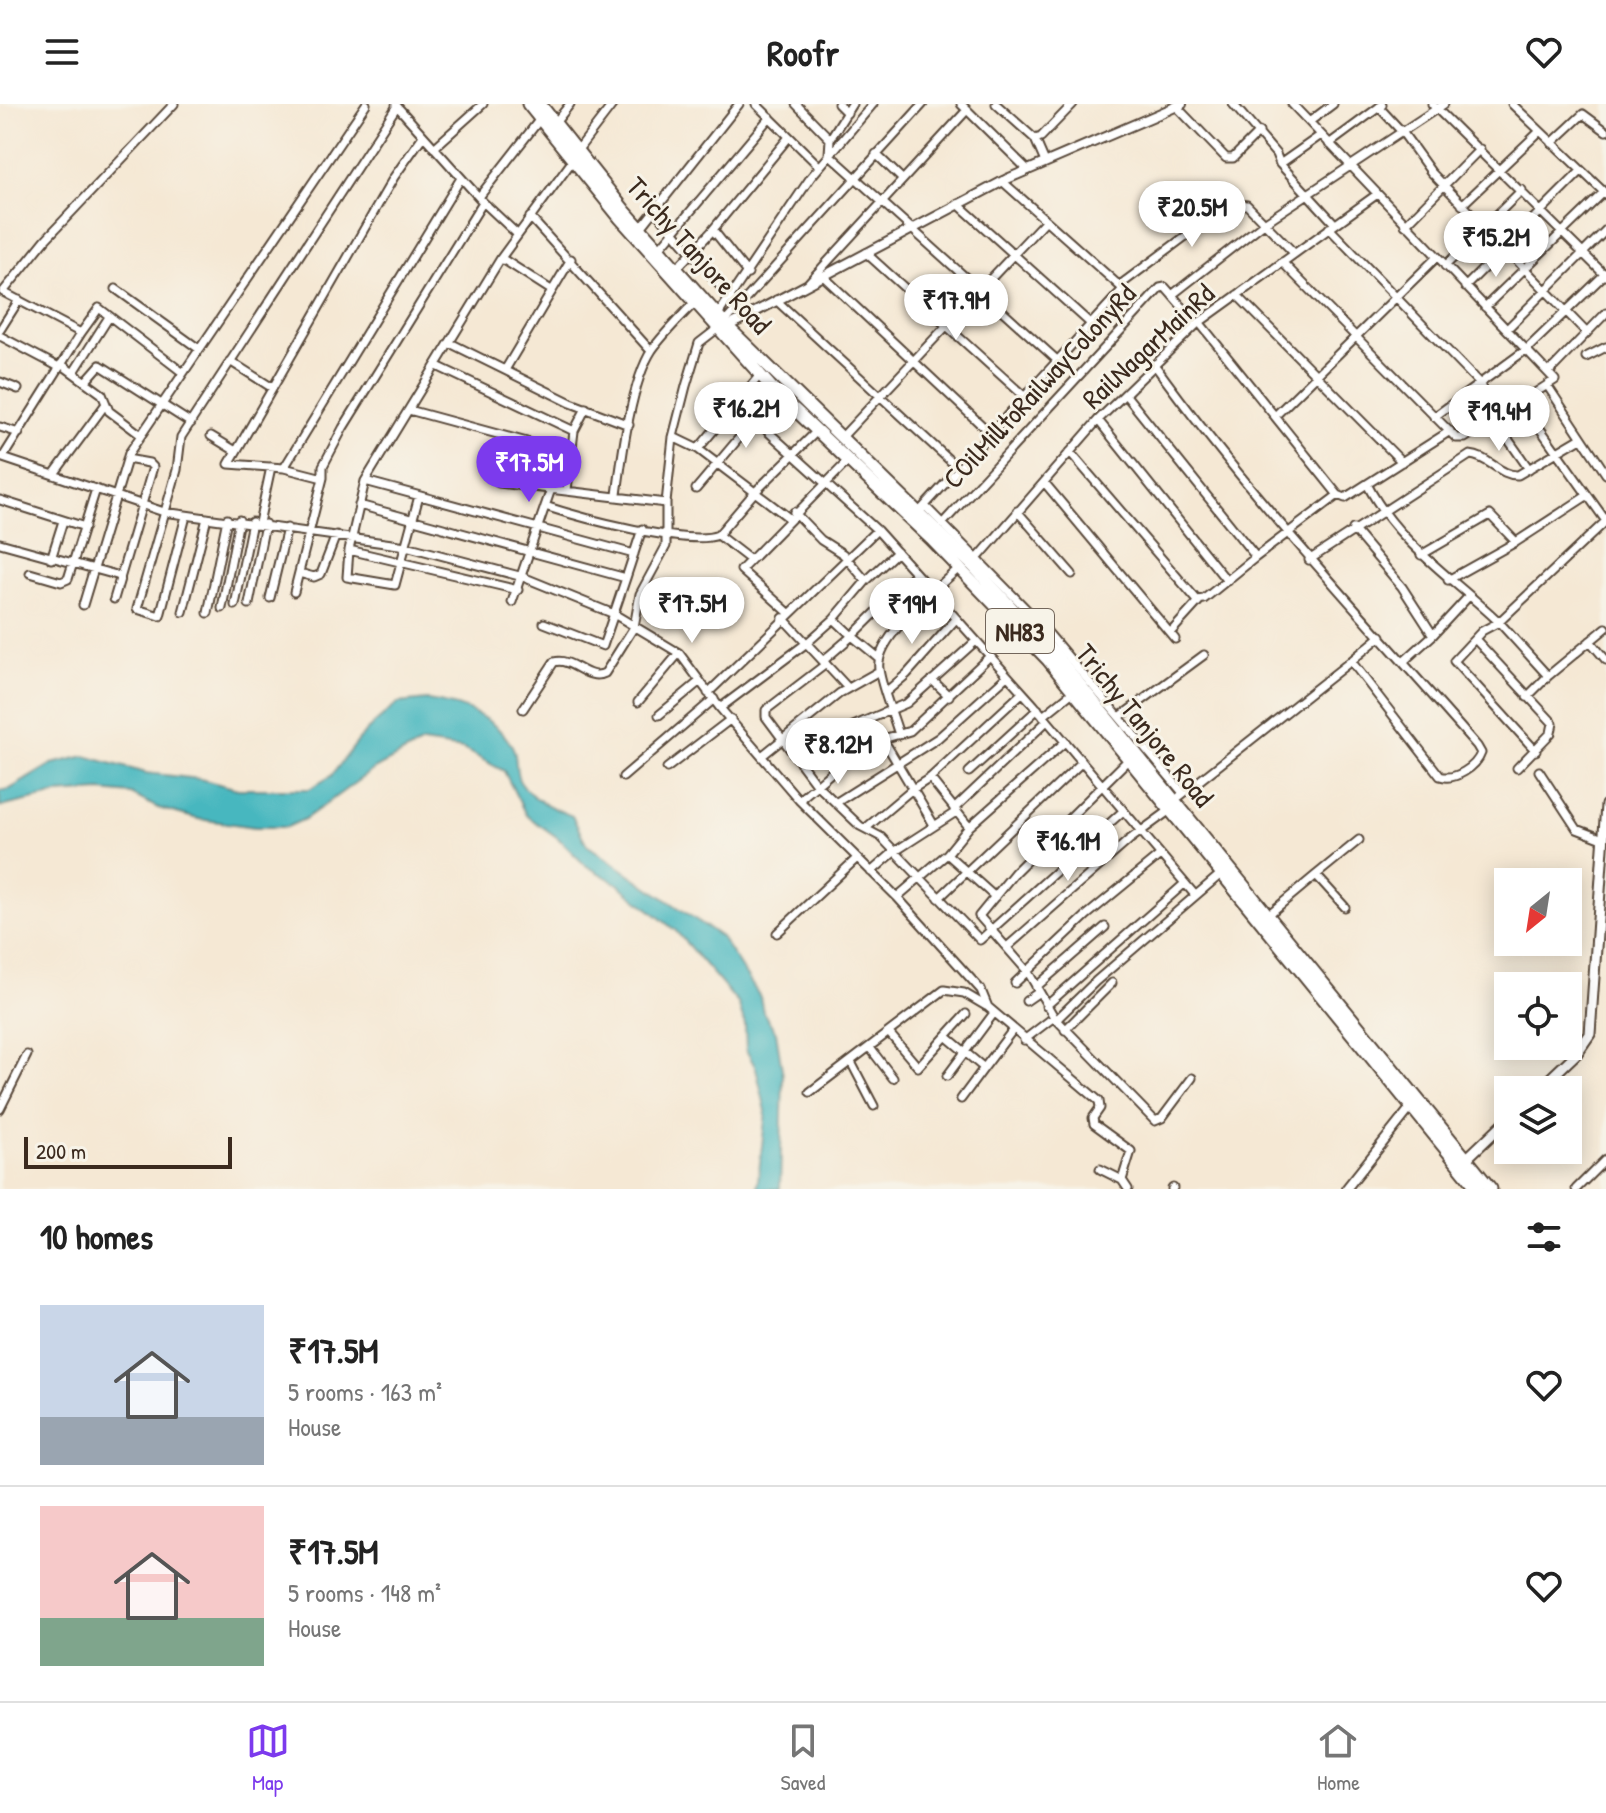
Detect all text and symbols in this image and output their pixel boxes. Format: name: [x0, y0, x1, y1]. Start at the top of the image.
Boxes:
text: Roofr: [767, 28, 839, 77]
icon: menu: [40, 30, 84, 74]
icon: heart: [1522, 30, 1566, 74]
street label: Trichy Tanjore Road: [618, 168, 780, 342]
pin: ₹20.5M: [1127, 181, 1257, 249]
text: ₹20.5M: [1157, 189, 1227, 224]
pin: ₹15.2M: [1431, 211, 1561, 279]
text: ₹15.2M: [1462, 219, 1530, 254]
pin: ₹17.9M: [891, 274, 1021, 342]
street label: COilMilltoRailwayColonyRd: [934, 275, 1144, 497]
street label: RailNagarMainRd: [1074, 275, 1222, 417]
text: ₹17.9M: [922, 282, 990, 317]
pin: ₹16.2M: [681, 382, 811, 450]
pin: ₹19.4M: [1434, 385, 1564, 453]
text: ₹16.2M: [712, 390, 780, 425]
text: ₹19.4M: [1467, 393, 1531, 428]
pin: ₹17.5M: [464, 436, 594, 504]
text: ₹17.5M: [494, 444, 564, 479]
pin: ₹17.5M: [627, 577, 757, 645]
pin: ₹19M: [865, 578, 959, 646]
text: ₹17.5M: [657, 585, 727, 620]
text: ₹19M: [887, 586, 937, 621]
road number: NH83: [986, 609, 1054, 653]
street label: Trichy Tanjore Road: [1067, 635, 1223, 815]
pin: ₹8.12M: [773, 718, 903, 786]
text: ₹8.12M: [804, 726, 872, 761]
pin: ₹16.1M: [1003, 815, 1133, 883]
text: ₹16.1M: [1035, 823, 1101, 858]
north arrow: [1494, 868, 1582, 956]
map controls: [1494, 868, 1582, 1164]
button: locate: [1494, 972, 1582, 1060]
button: layers: [1494, 1076, 1582, 1164]
scale bar: [24, 1133, 232, 1169]
text: 200 m: [36, 1136, 86, 1166]
text: 10 homes: [40, 1214, 153, 1260]
icon: filters: [1522, 1215, 1566, 1259]
text: ₹17.5M: [288, 1328, 379, 1374]
icon: home: [104, 1337, 200, 1433]
icon: heart: [1522, 1363, 1566, 1407]
text: 5 rooms · 163 m²: [288, 1374, 442, 1409]
text: House: [288, 1409, 341, 1444]
text: ₹17.5M: [288, 1529, 379, 1575]
icon: home: [104, 1538, 200, 1634]
icon: heart: [1522, 1564, 1566, 1608]
text: 5 rooms · 148 m²: [288, 1575, 441, 1610]
text: House: [288, 1610, 341, 1645]
tab: Map: [246, 1719, 290, 1797]
tab: Saved: [781, 1719, 825, 1797]
tab: Home: [1316, 1719, 1360, 1797]

